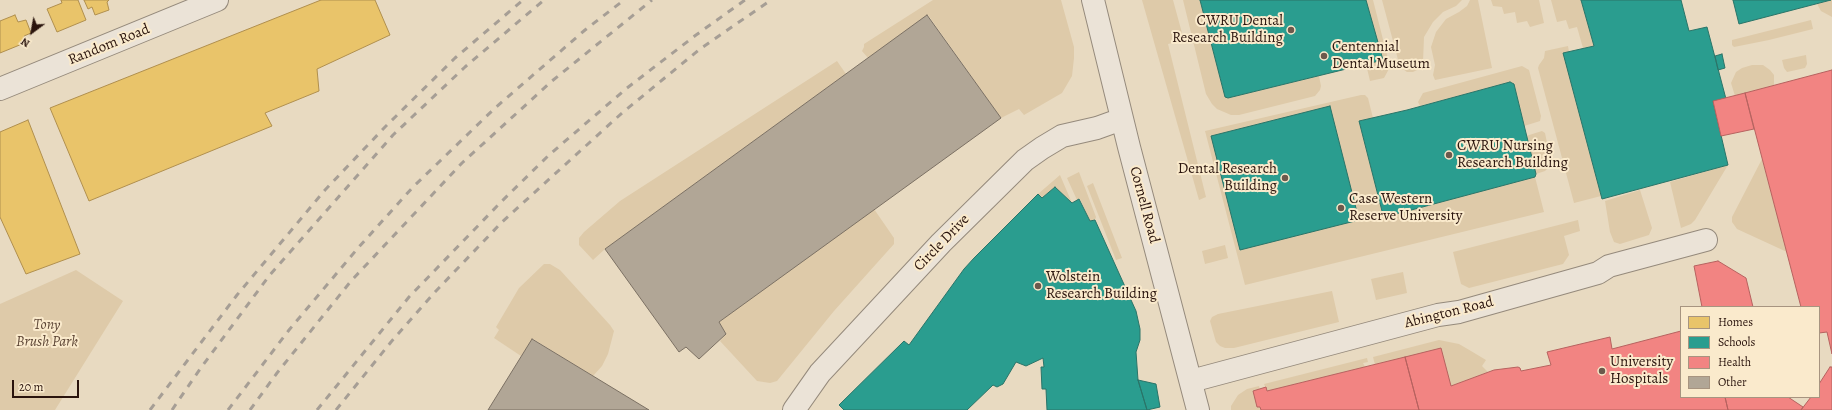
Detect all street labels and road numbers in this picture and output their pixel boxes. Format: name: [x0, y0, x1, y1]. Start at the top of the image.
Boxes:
street label: Random Road: [66, 20, 152, 70]
street label: Cornell Road: [1125, 165, 1163, 245]
street label: Circle Drive: [910, 211, 974, 275]
street label: Abington Road: [1403, 293, 1495, 333]

